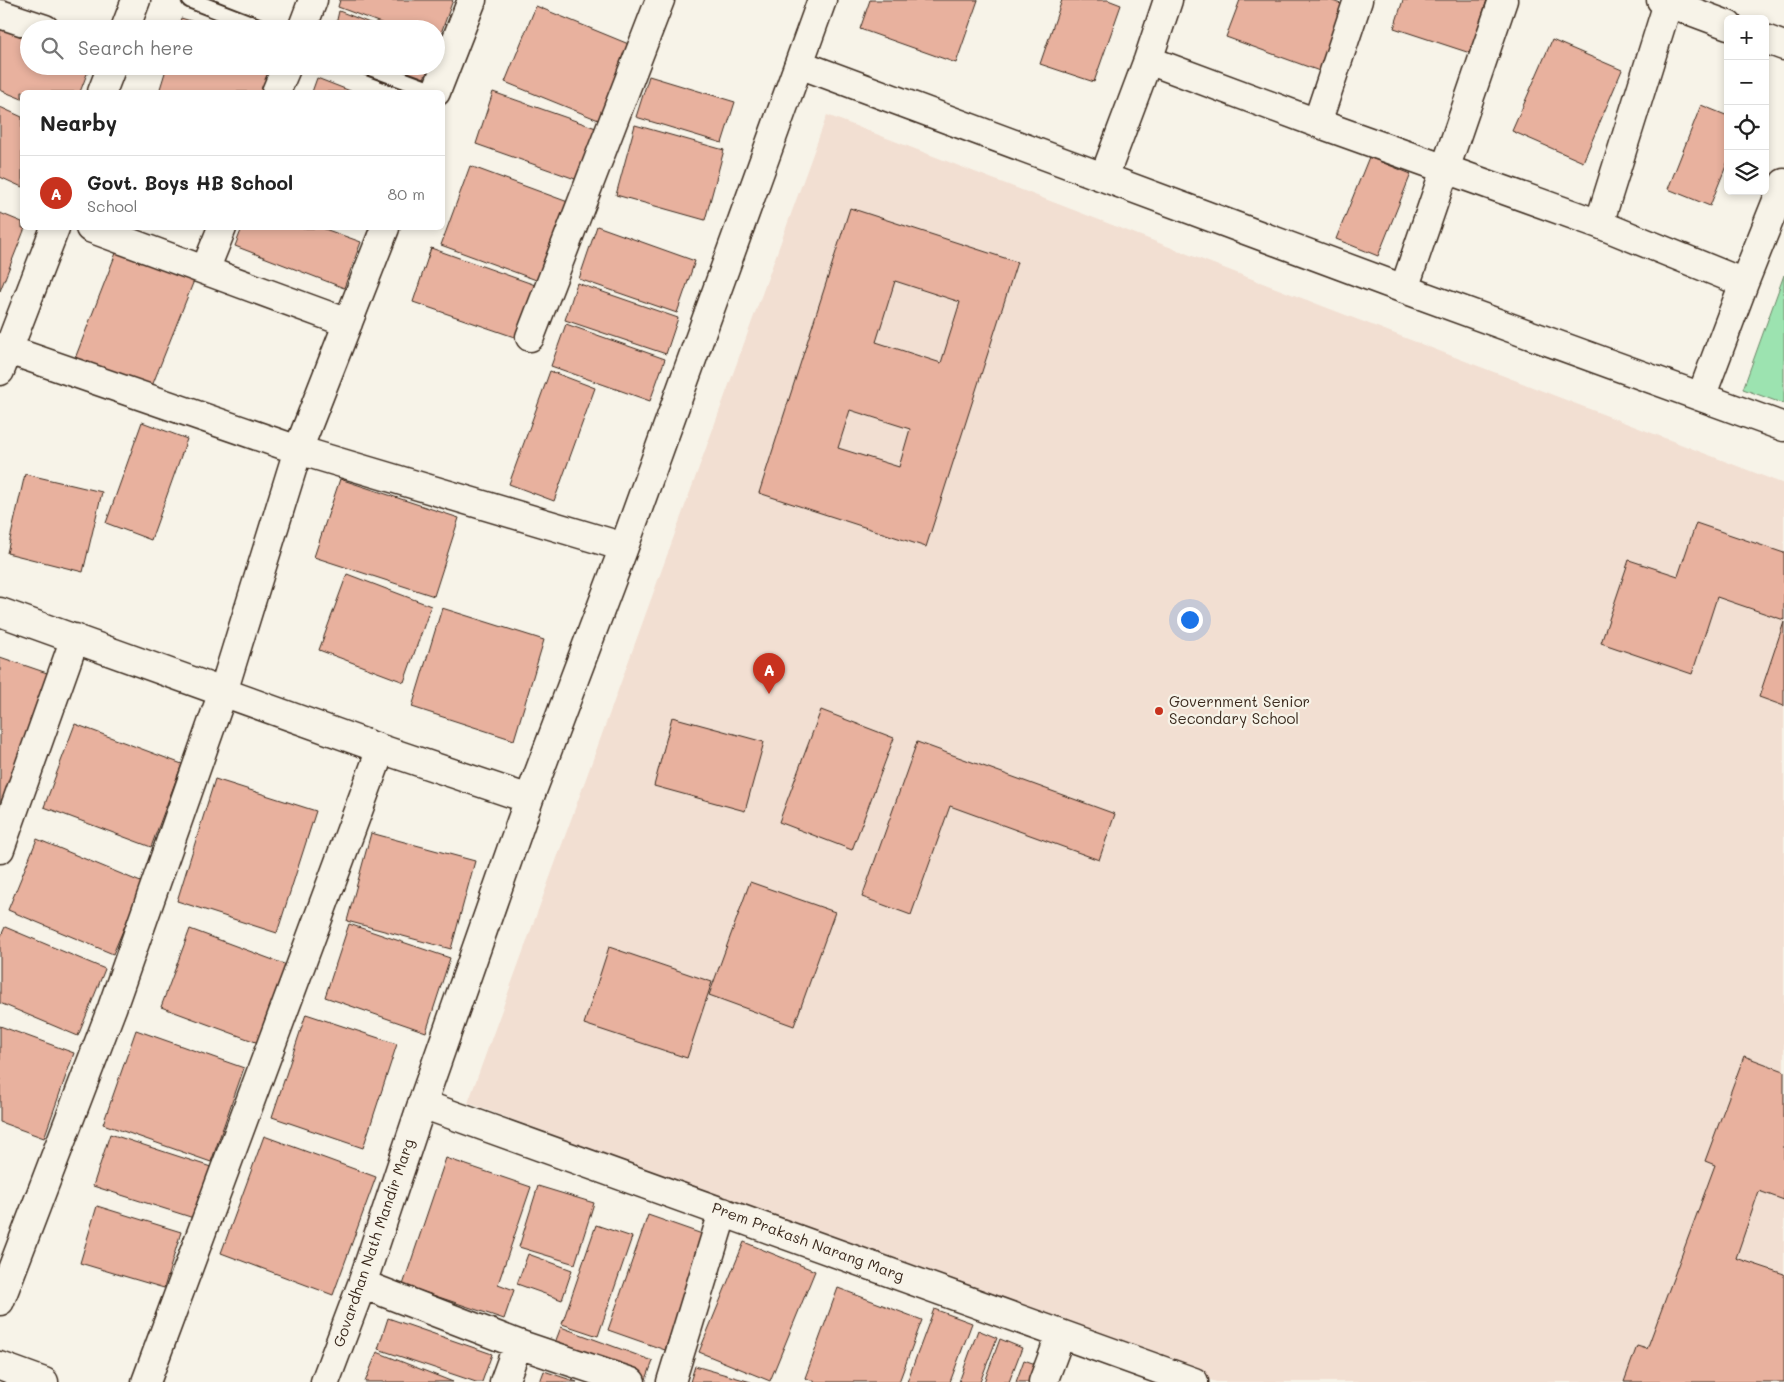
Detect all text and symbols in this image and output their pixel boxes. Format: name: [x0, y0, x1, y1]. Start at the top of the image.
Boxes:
map controls: [1724, 15, 1769, 195]
button: +: [1724, 15, 1769, 60]
search box: [20, 20, 445, 75]
icon: search: [38, 34, 66, 62]
text: Search here: [78, 35, 194, 60]
button: −: [1724, 60, 1769, 105]
button: locate: [1724, 105, 1769, 150]
text: Nearby: [40, 109, 117, 136]
button: layers: [1724, 150, 1769, 195]
text: Govt. Boys HB School: [87, 170, 293, 195]
text: A: [50, 183, 62, 204]
text: 80 m: [388, 183, 425, 204]
text: School: [87, 195, 137, 216]
your location: [1177, 607, 1203, 633]
pin: A: [753, 653, 785, 694]
place label: Government Senior Secondary School: [1169, 691, 1310, 728]
marker: Government Senior Secondary School: [1153, 705, 1165, 717]
street label: Govardhan Nath Mandir Marg: [328, 1136, 418, 1350]
street label: Prem Prakash Narang Marg: [709, 1197, 908, 1285]

